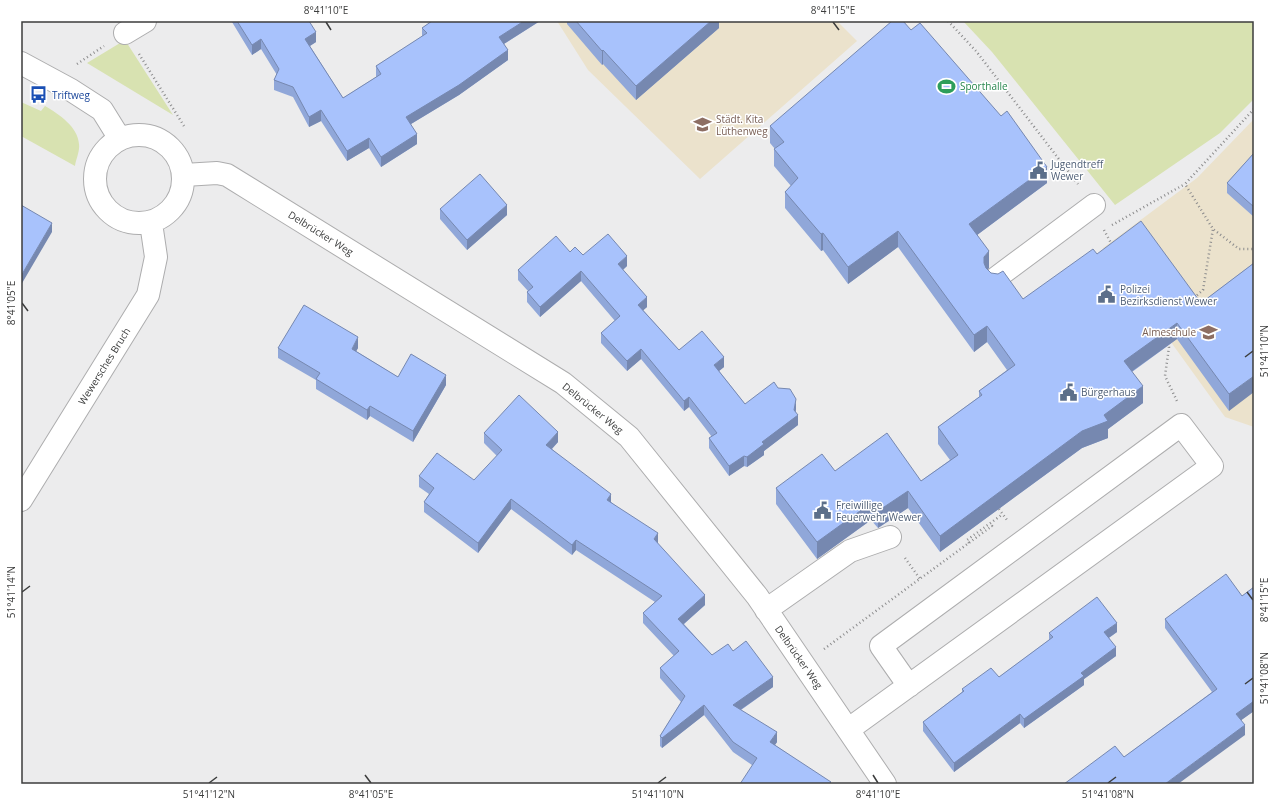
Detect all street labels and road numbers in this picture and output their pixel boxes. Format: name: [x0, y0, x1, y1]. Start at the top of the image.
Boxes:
street label: Delbrücker Weg: [286, 207, 357, 259]
street label: Wewersches Bruch: [75, 325, 133, 407]
street label: Delbrücker Weg: [560, 379, 627, 437]
street label: Delbrücker Weg: [772, 623, 826, 692]

